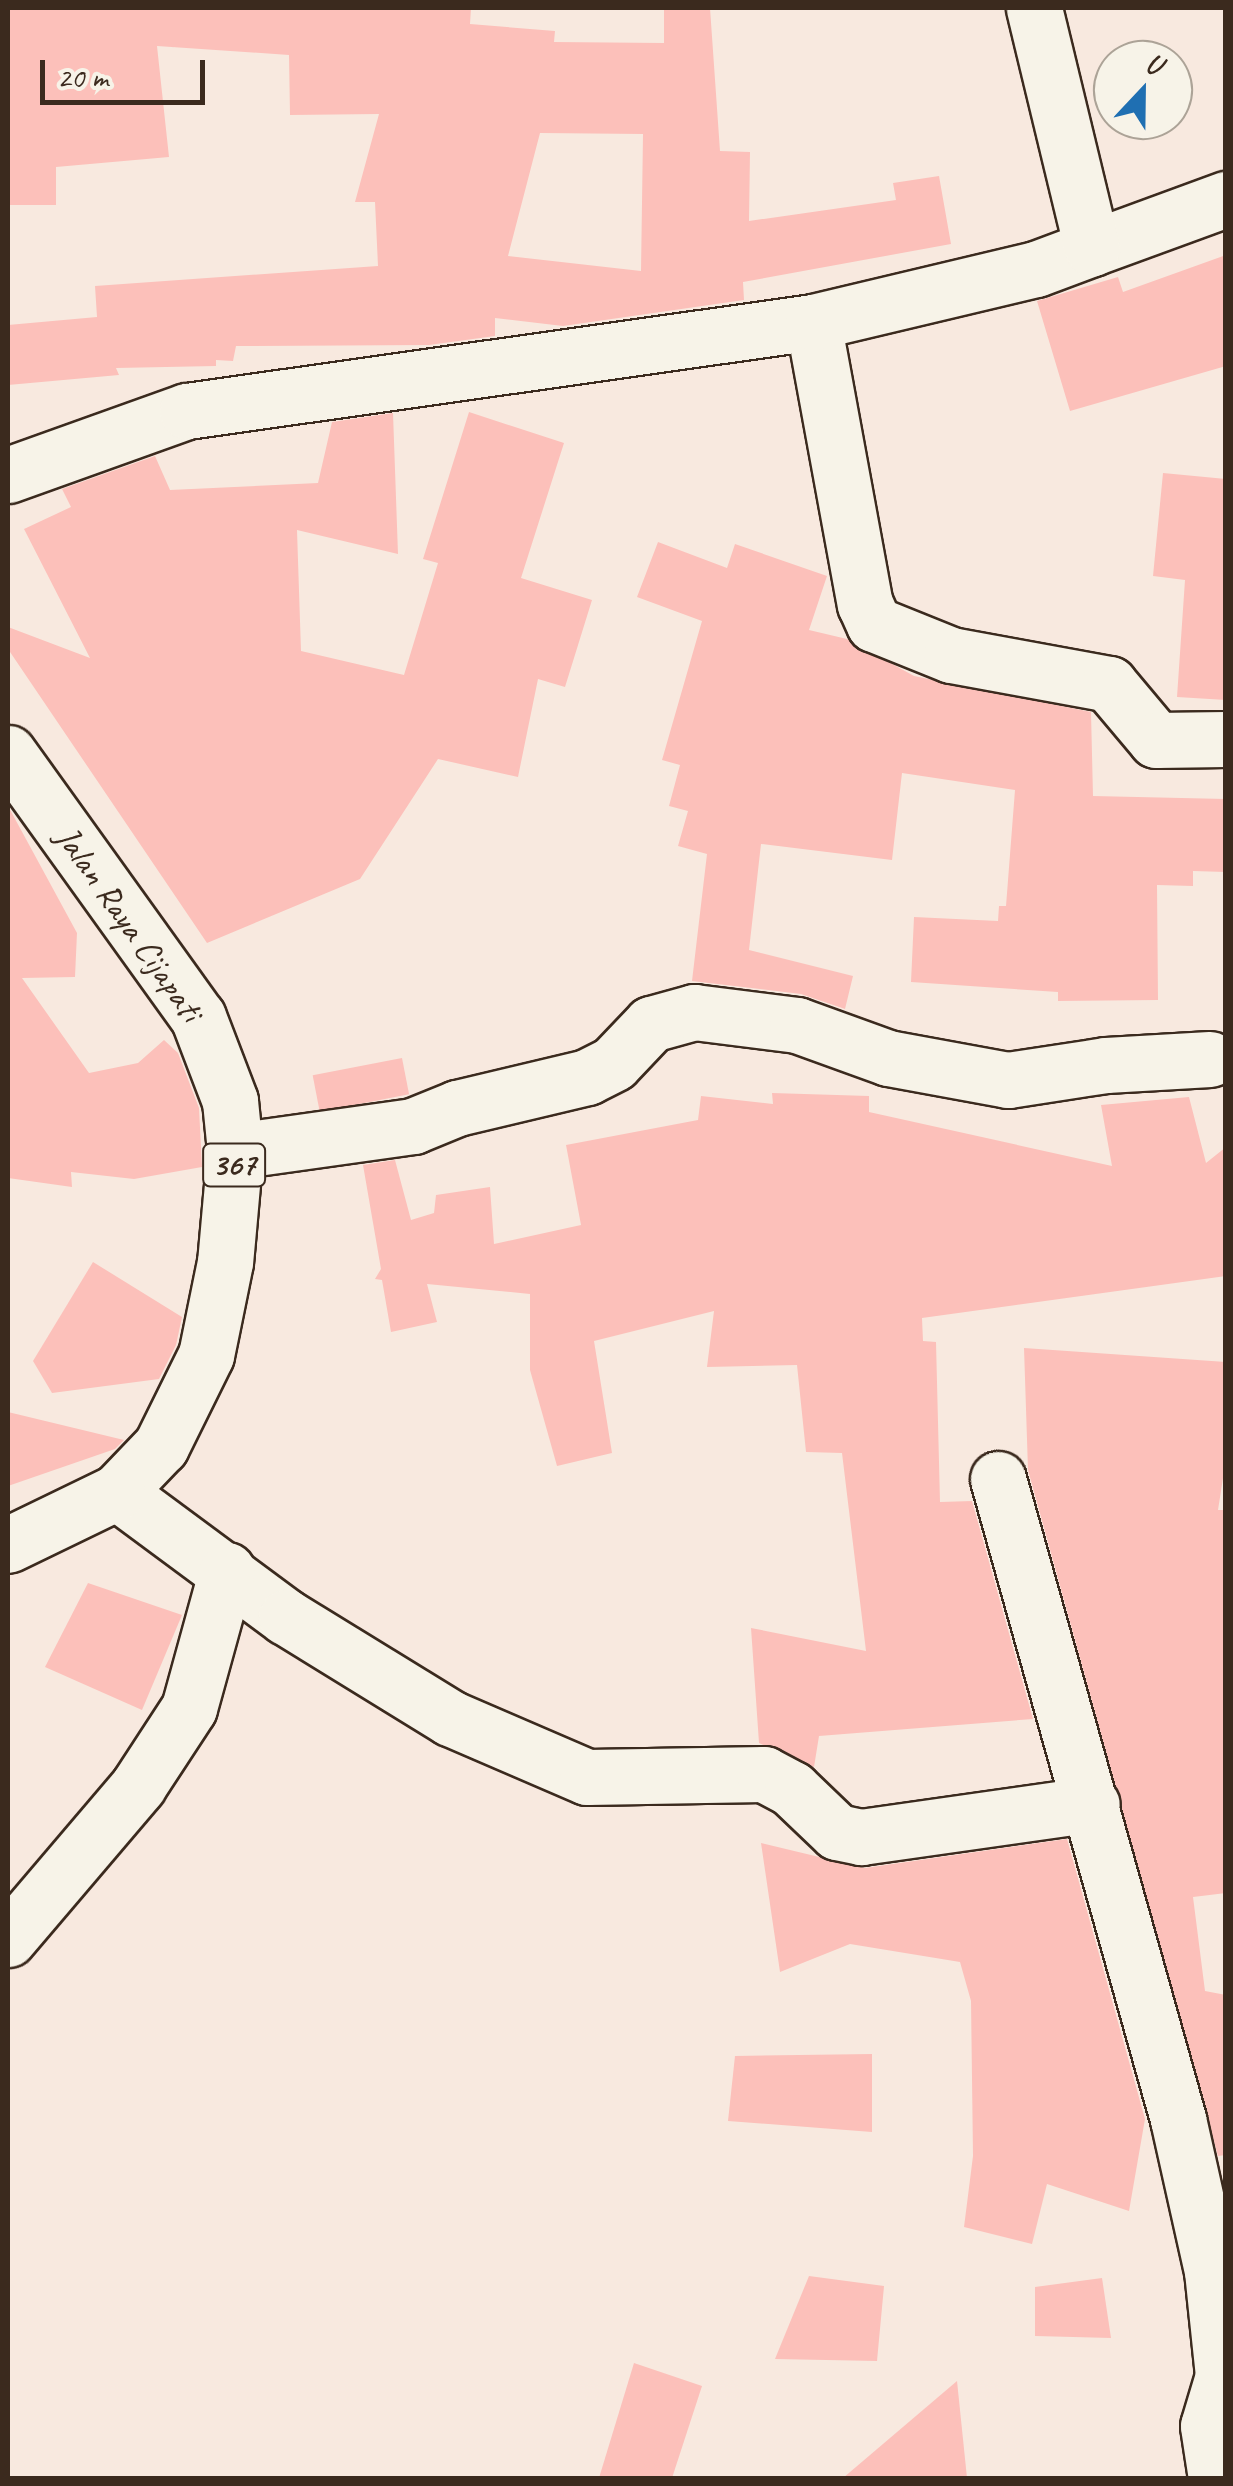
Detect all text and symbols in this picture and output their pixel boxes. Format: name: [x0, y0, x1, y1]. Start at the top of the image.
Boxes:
scale bar: [45, 40, 210, 102]
north arrow: [1093, 40, 1193, 140]
text: U: [1141, 45, 1166, 82]
text: 20 m: [57, 58, 108, 96]
street label: Jalan Raya Cijapati: [47, 819, 211, 1029]
road number: 367: [202, 1138, 266, 1192]

